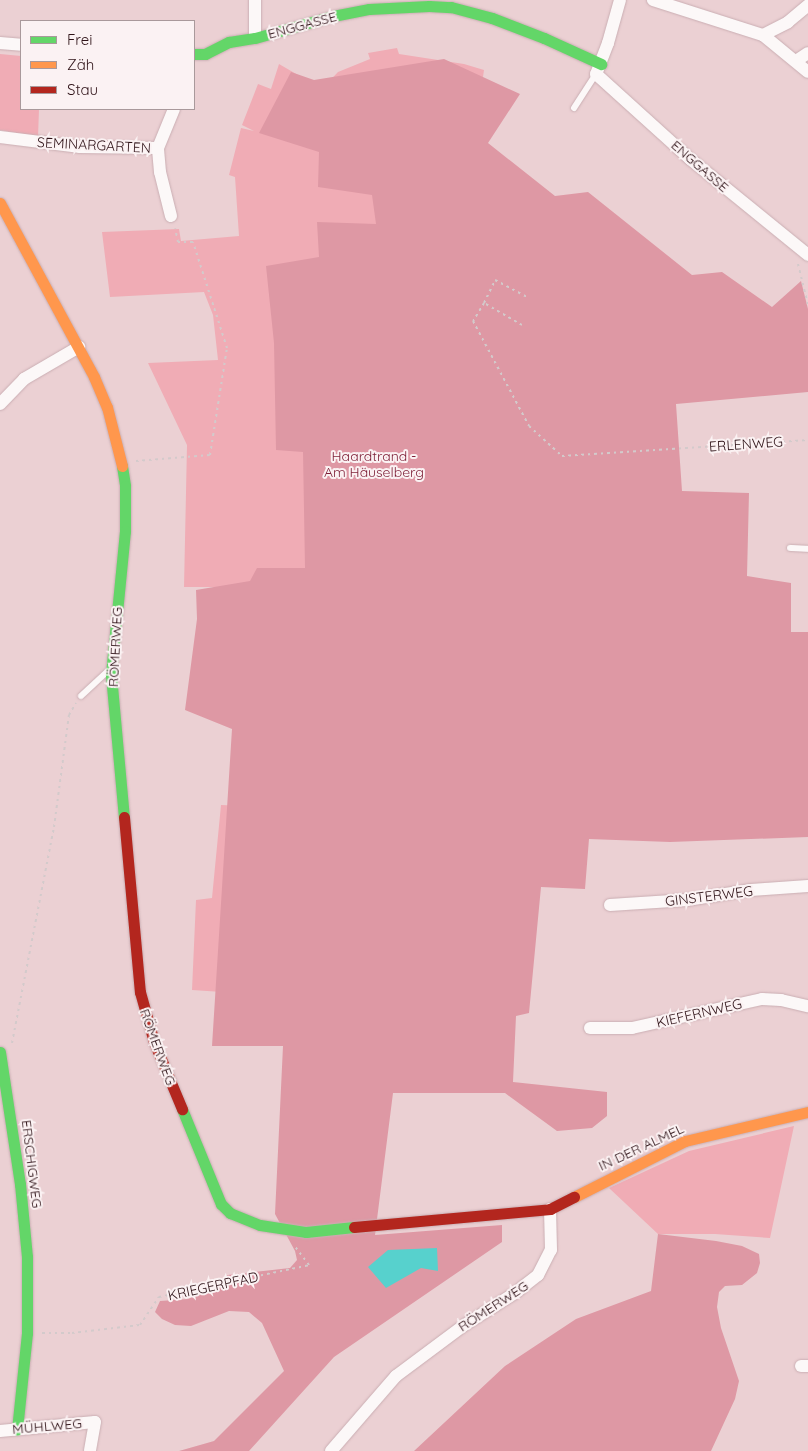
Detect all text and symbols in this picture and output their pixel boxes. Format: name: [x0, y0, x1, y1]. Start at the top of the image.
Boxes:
street label: ENGGASSE: [266, 8, 338, 42]
legend: [20, 20, 195, 110]
text: Frei: [67, 30, 93, 49]
text: Zäh: [67, 55, 94, 74]
text: Stau: [67, 80, 98, 99]
street label: SEMINARGARTEN: [37, 134, 151, 156]
street label: ENGGASSE: [668, 137, 732, 195]
street label: ERLENWEG: [708, 433, 784, 455]
park label: Haardtrand - Am Häuselberg: [324, 448, 424, 481]
street label: RÖMERWEG: [105, 607, 125, 687]
street label: GINSTERWEG: [664, 882, 754, 910]
street label: KIEFERNWEG: [654, 995, 744, 1031]
street label: RÖMERWEG: [136, 1006, 180, 1088]
street label: ERSCHIGWEG: [18, 1119, 46, 1209]
street label: IN DER ALMEL: [596, 1120, 686, 1174]
street label: KRIEGERPFAD: [166, 1268, 260, 1304]
street label: RÖMERWEG: [455, 1277, 531, 1335]
street label: MÜHLWEG: [11, 1415, 83, 1437]

